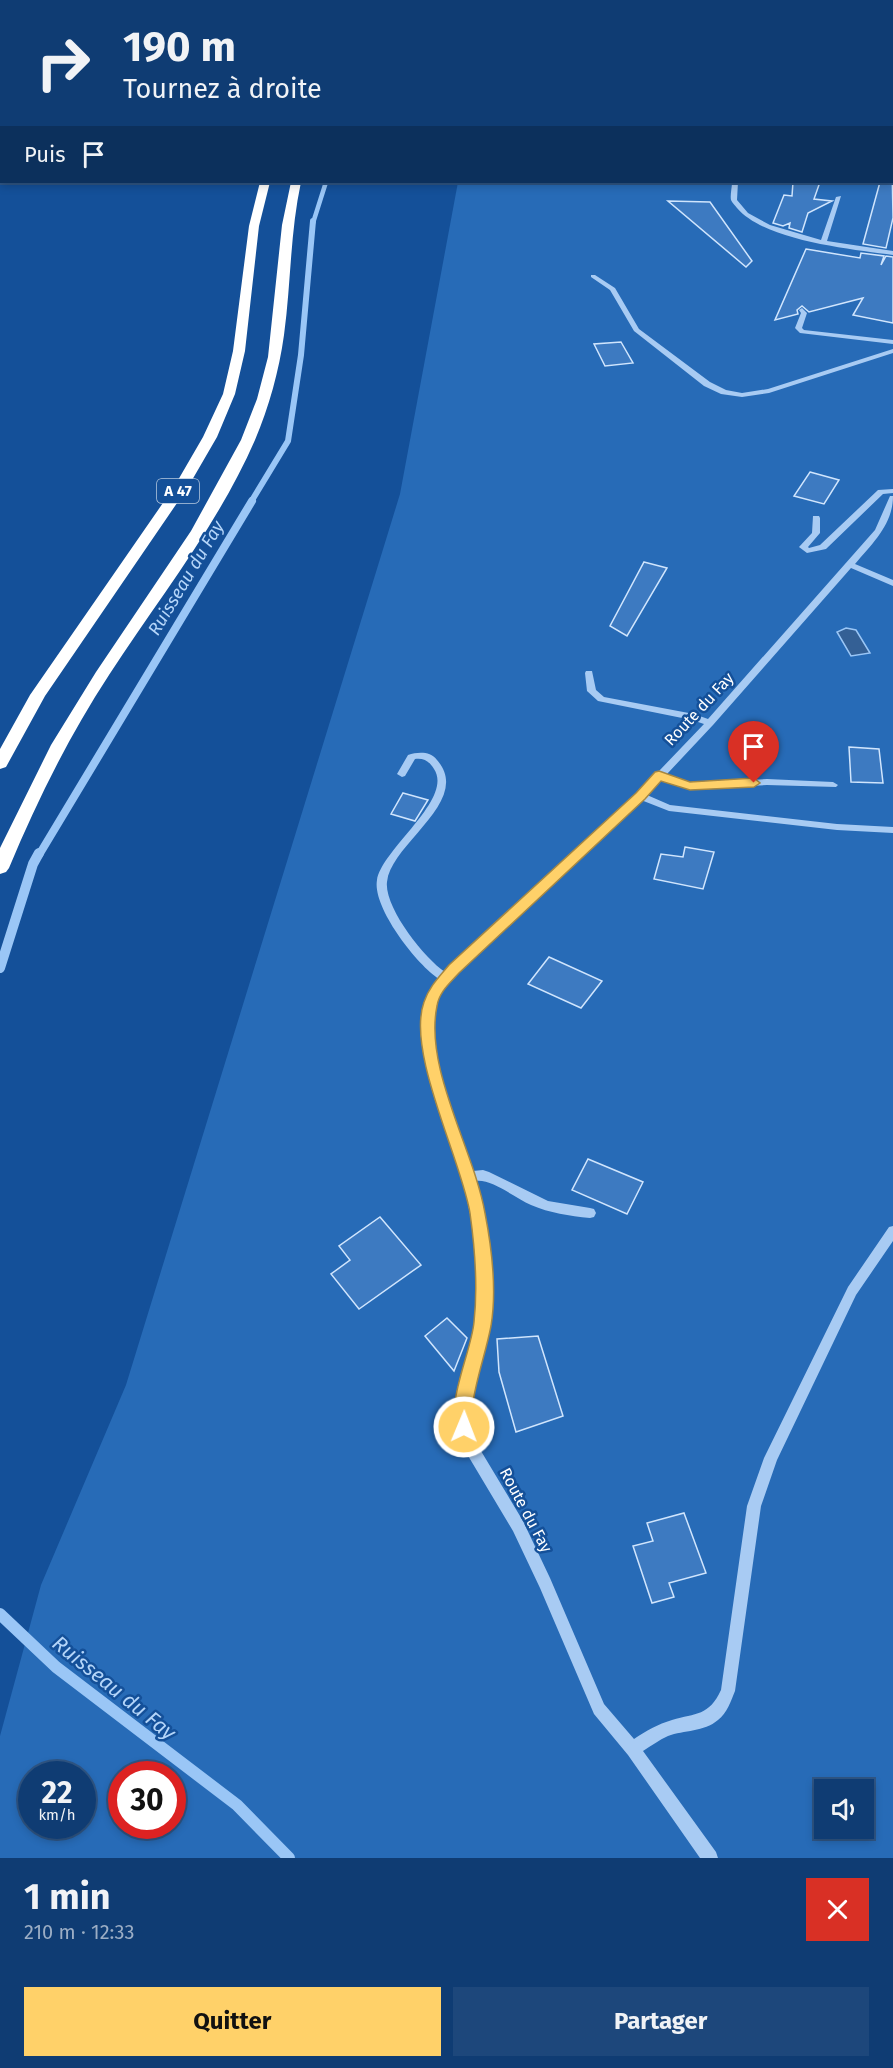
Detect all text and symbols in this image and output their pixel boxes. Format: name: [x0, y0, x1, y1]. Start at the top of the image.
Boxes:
text: 190 m: [123, 22, 236, 72]
icon: right: [24, 24, 102, 102]
text: Tournez à droite: [123, 73, 322, 105]
icon: arrive: [77, 138, 110, 171]
text: Puis: [24, 141, 65, 168]
road number: A 47: [157, 479, 199, 503]
water label: Ruisseau du Fay: [143, 516, 229, 639]
street label: Route du Fay: [660, 668, 738, 749]
pin: [728, 721, 779, 783]
icon: arrive: [737, 730, 770, 763]
position arrow: [432, 1395, 496, 1459]
street label: Route du Fay: [496, 1465, 556, 1556]
water label: Ruisseau du Fay: [47, 1630, 182, 1746]
speed limit sign: 30: [108, 1761, 186, 1839]
text: 22: [41, 1775, 73, 1811]
map controls: [814, 1779, 874, 1839]
button: sound: [814, 1779, 874, 1839]
text: km/h: [38, 1806, 76, 1824]
text: 1 min: [24, 1875, 111, 1919]
button: close: [806, 1878, 869, 1941]
text: 210 m · 12:33: [24, 1920, 135, 1944]
button: Quitter: [24, 1987, 441, 2056]
button: Partager: [453, 1987, 869, 2056]

